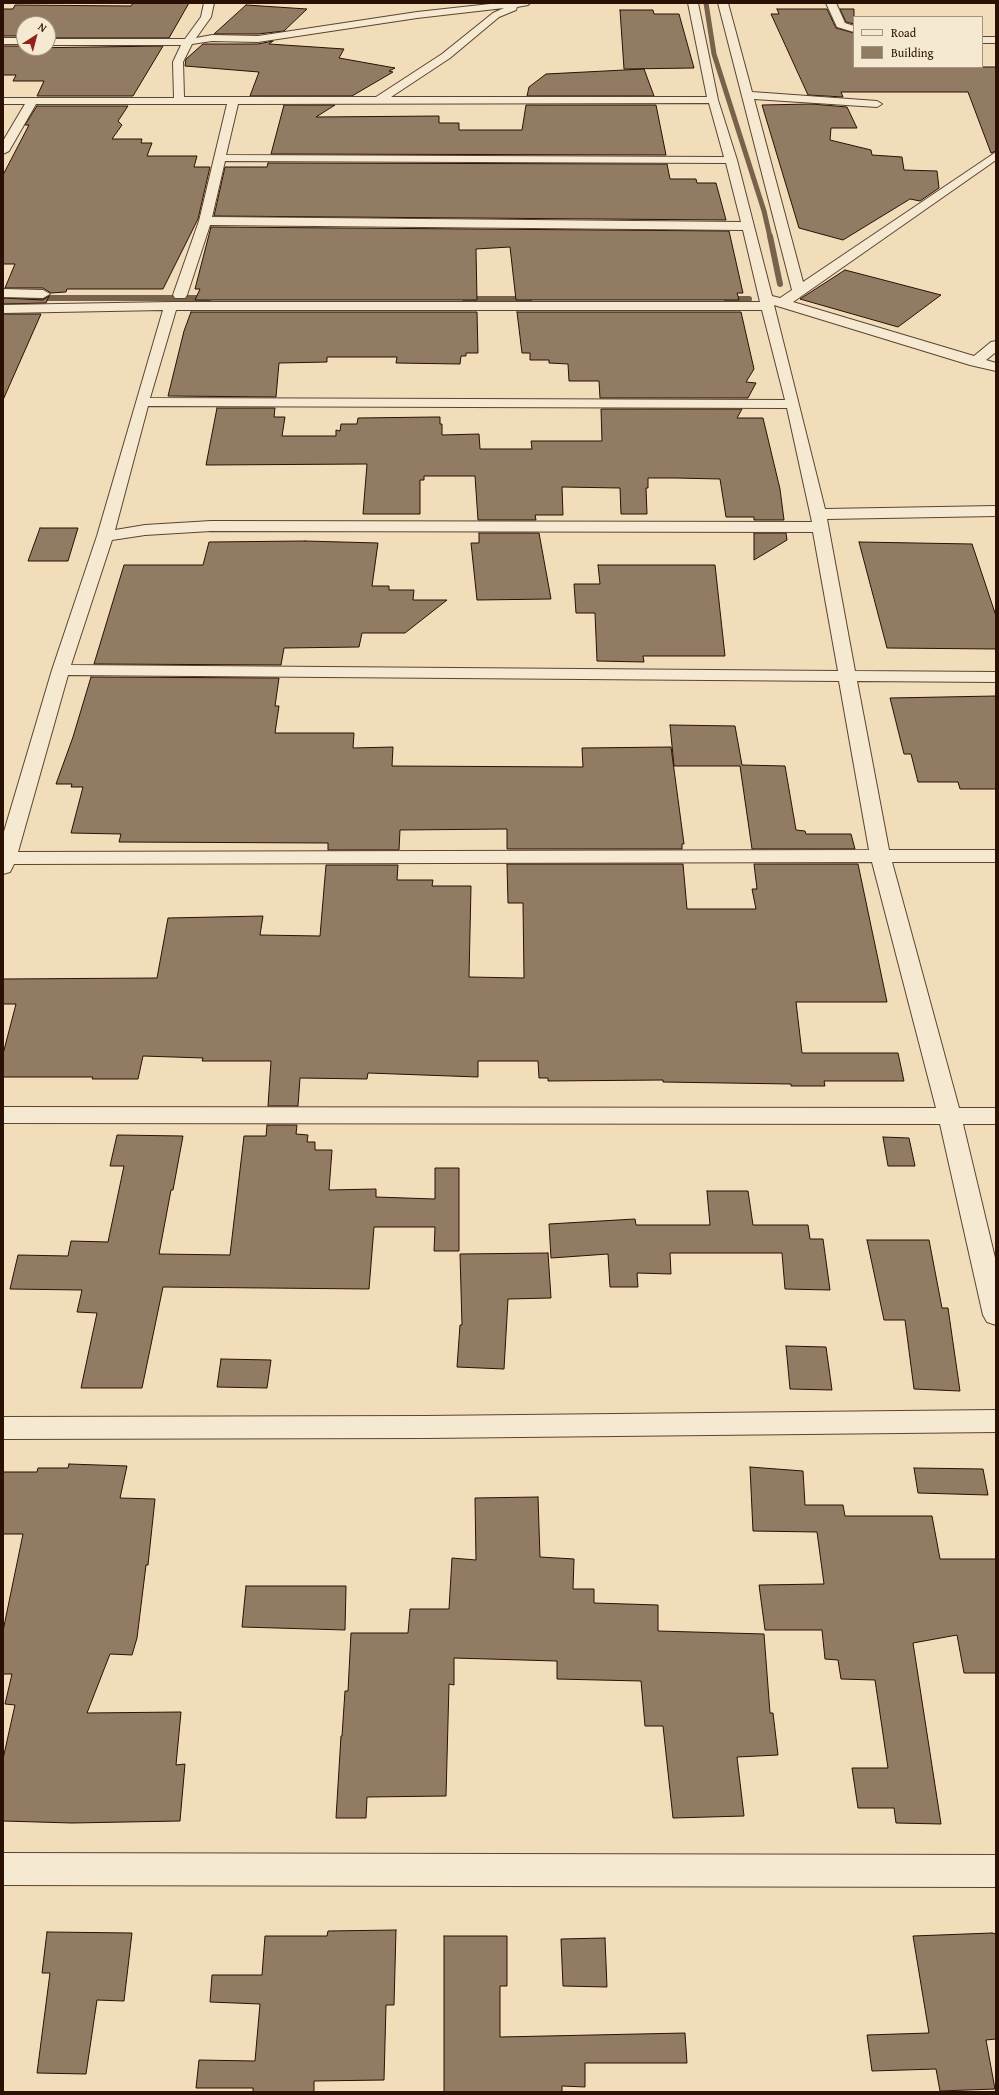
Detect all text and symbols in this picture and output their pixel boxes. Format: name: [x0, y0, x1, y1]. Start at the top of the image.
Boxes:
north arrow: [16, 16, 56, 56]
legend: [853, 16, 983, 68]
text: N: [35, 18, 50, 36]
text: Road: [891, 24, 916, 41]
text: Building: [891, 44, 934, 61]

